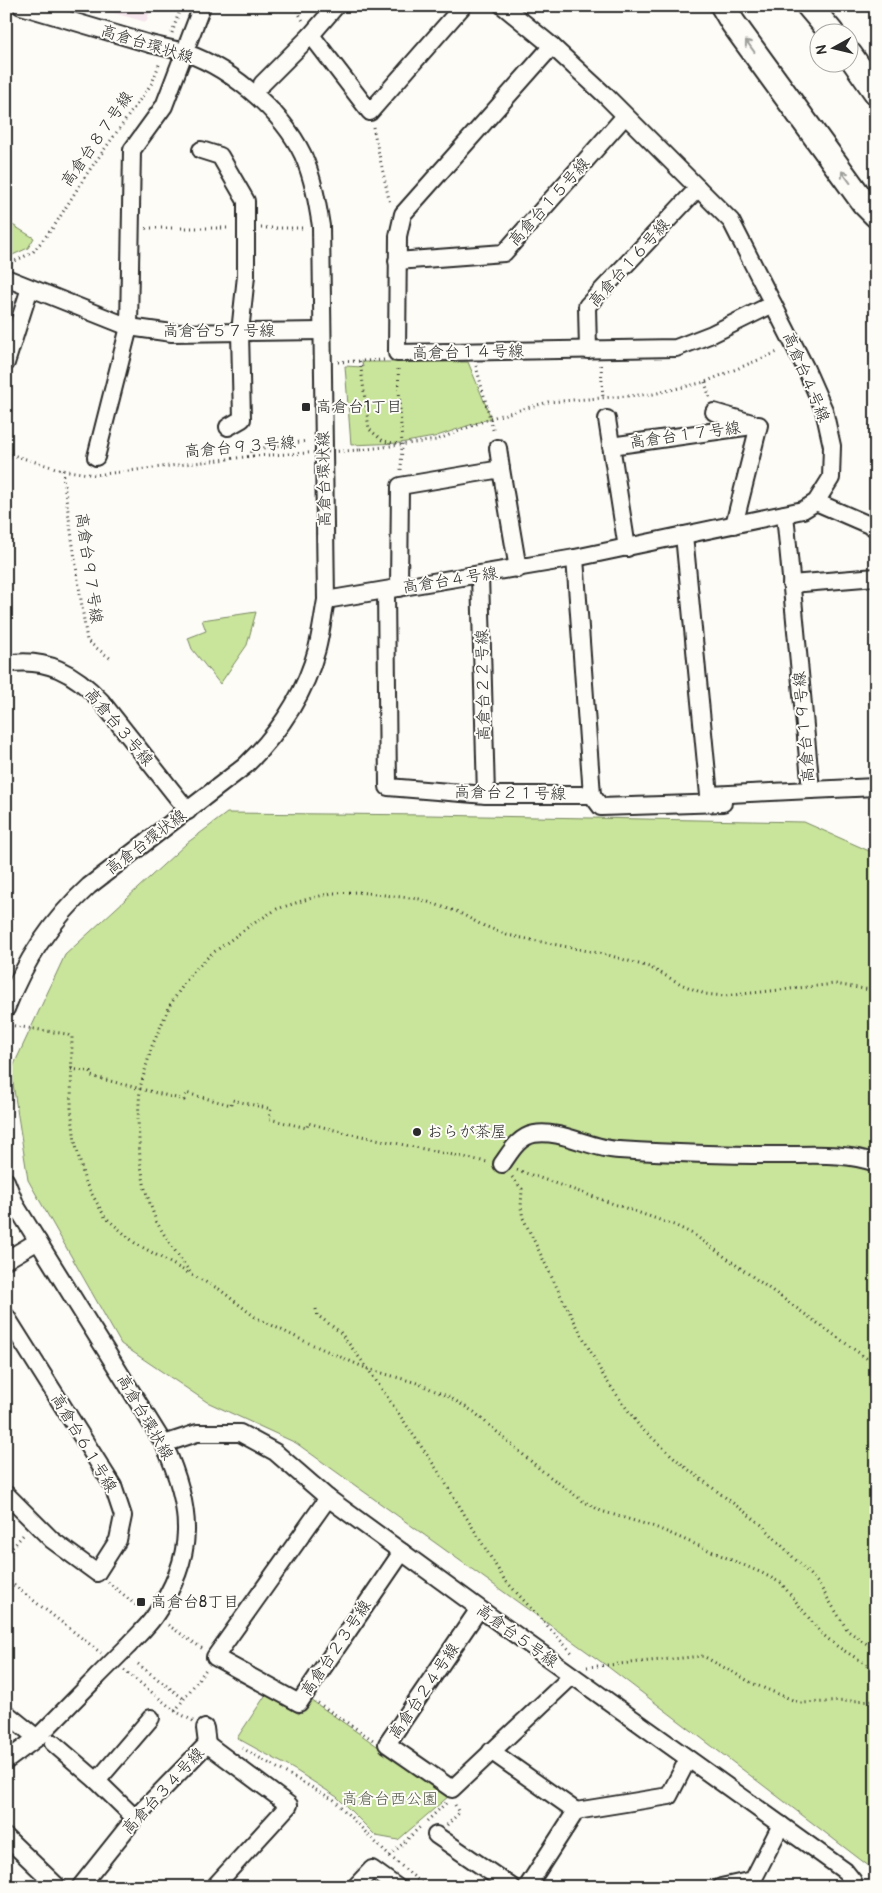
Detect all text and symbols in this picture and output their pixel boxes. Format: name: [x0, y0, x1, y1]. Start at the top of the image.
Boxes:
street label: 高倉台環状線: [98, 20, 196, 68]
north arrow: [810, 22, 860, 72]
one-way arrow: [744, 40, 755, 53]
text: N: [813, 44, 831, 56]
street label: 高倉台８７号線: [57, 87, 137, 191]
street label: 高倉台１５号線: [504, 154, 594, 250]
one-way arrow: [840, 171, 851, 184]
street label: 高倉台１６号線: [584, 215, 674, 311]
street label: 高倉台５７号線: [163, 321, 275, 341]
street label: 高倉台４号線: [778, 329, 834, 425]
street label: 高倉台１４号線: [412, 341, 524, 363]
place label: 高倉台1丁目: [316, 397, 402, 417]
marker: 高倉台1丁目: [300, 401, 312, 413]
street label: 高倉台１７号線: [628, 417, 742, 453]
street label: 高倉台環状線: [313, 431, 335, 527]
street label: 高倉台９３号線: [183, 432, 297, 462]
street label: 高倉台９７号線: [71, 511, 107, 625]
street label: 高倉台４号線: [401, 563, 499, 597]
street label: 高倉台２２号線: [472, 629, 494, 741]
street label: 高倉台１９号線: [789, 670, 819, 784]
street label: 高倉台３号線: [80, 684, 158, 770]
street label: 高倉台２１号線: [454, 782, 566, 804]
street label: 高倉台環状線: [102, 805, 190, 879]
place label: おらが茶屋: [427, 1122, 507, 1142]
marker: おらが茶屋: [411, 1126, 423, 1138]
street label: 高倉台環状線: [112, 1370, 178, 1464]
street label: 高倉台６１号線: [47, 1390, 121, 1496]
place label: 高倉台8丁目: [151, 1592, 239, 1612]
marker: 高倉台8丁目: [135, 1596, 147, 1608]
street label: 高倉台２３号線: [296, 1596, 376, 1700]
street label: 高倉台５号線: [472, 1600, 562, 1672]
street label: 高倉台２４号線: [384, 1639, 464, 1743]
street label: 高倉台３４号線: [117, 1743, 209, 1839]
park label: 高倉台西公園: [342, 1789, 438, 1809]

